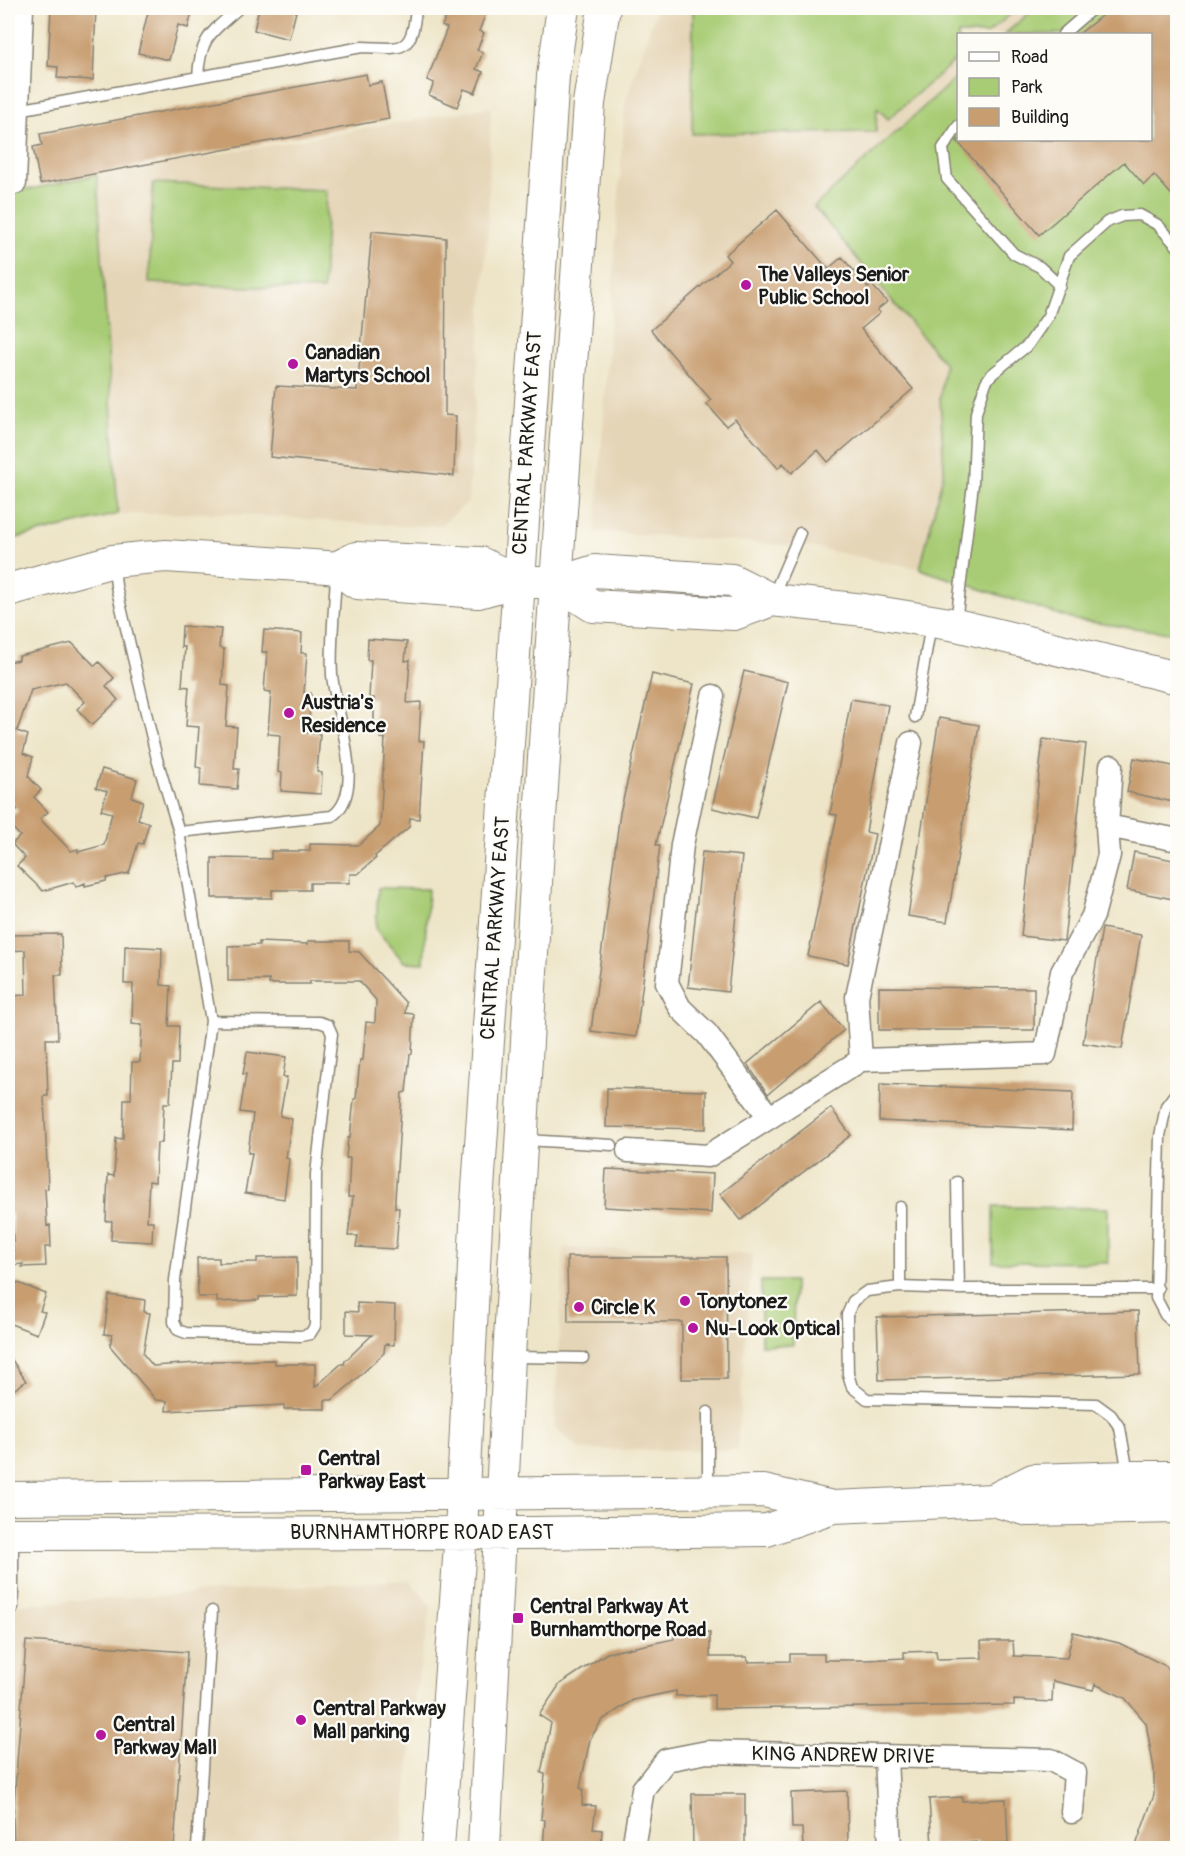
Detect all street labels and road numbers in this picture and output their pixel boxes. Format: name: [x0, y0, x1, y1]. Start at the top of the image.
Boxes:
street label: CENTRAL PARKWAY EAST: [507, 330, 547, 556]
street label: CENTRAL PARKWAY EAST: [475, 815, 515, 1041]
street label: BURNHAMTHORPE ROAD EAST: [290, 1520, 554, 1545]
street label: KING ANDREW DRIVE: [751, 1741, 935, 1769]

